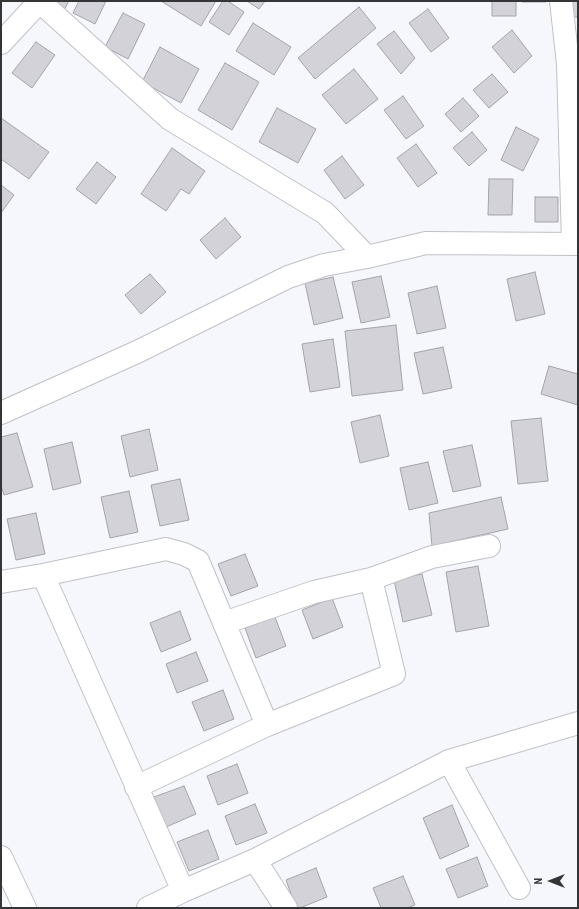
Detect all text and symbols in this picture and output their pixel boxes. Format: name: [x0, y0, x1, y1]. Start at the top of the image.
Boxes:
north arrow: [531, 861, 571, 901]
text: N: [532, 878, 545, 884]

